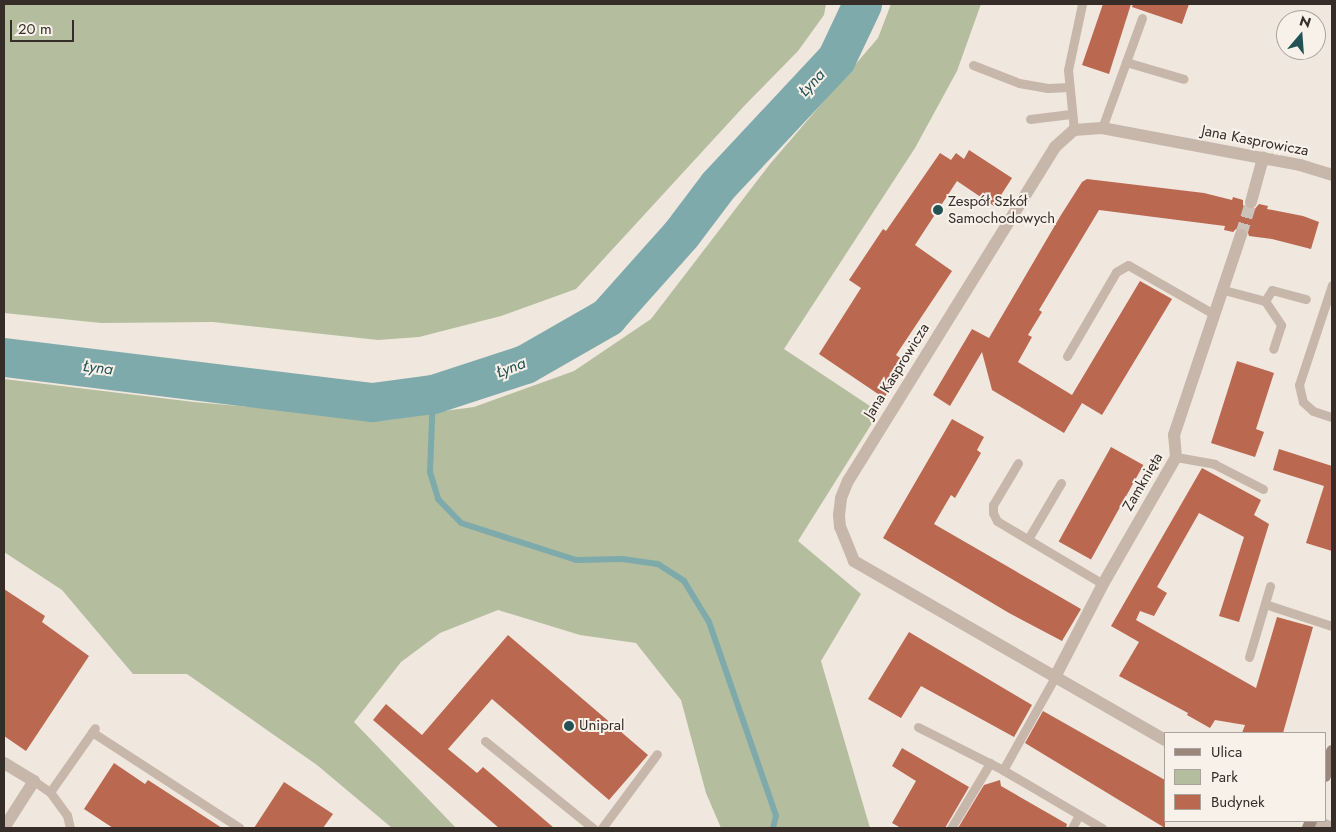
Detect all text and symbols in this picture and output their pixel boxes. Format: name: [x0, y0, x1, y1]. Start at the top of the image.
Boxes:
scale bar: [12, 10, 76, 42]
north arrow: [1276, 10, 1326, 60]
text: N: [1297, 10, 1314, 33]
text: 20 m: [18, 18, 52, 40]
water label: Łyna: [795, 65, 829, 101]
street label: Jana Kasprowicza: [1200, 122, 1310, 160]
place label: Zespół Szkół Samochodowych: [948, 192, 1055, 227]
marker: Zespół Szkół Samochodowych: [932, 204, 944, 216]
street label: Jana Kasprowicza: [860, 320, 934, 422]
water label: Łyna: [494, 354, 528, 382]
water label: Łyna: [82, 357, 114, 379]
street label: Zamknięta: [1119, 450, 1167, 514]
place label: Unipral: [579, 717, 625, 735]
marker: Unipral: [563, 720, 575, 732]
legend: [1164, 732, 1326, 822]
text: Ulica: [1211, 741, 1242, 763]
text: Park: [1211, 766, 1238, 788]
text: Budynek: [1211, 791, 1265, 813]

